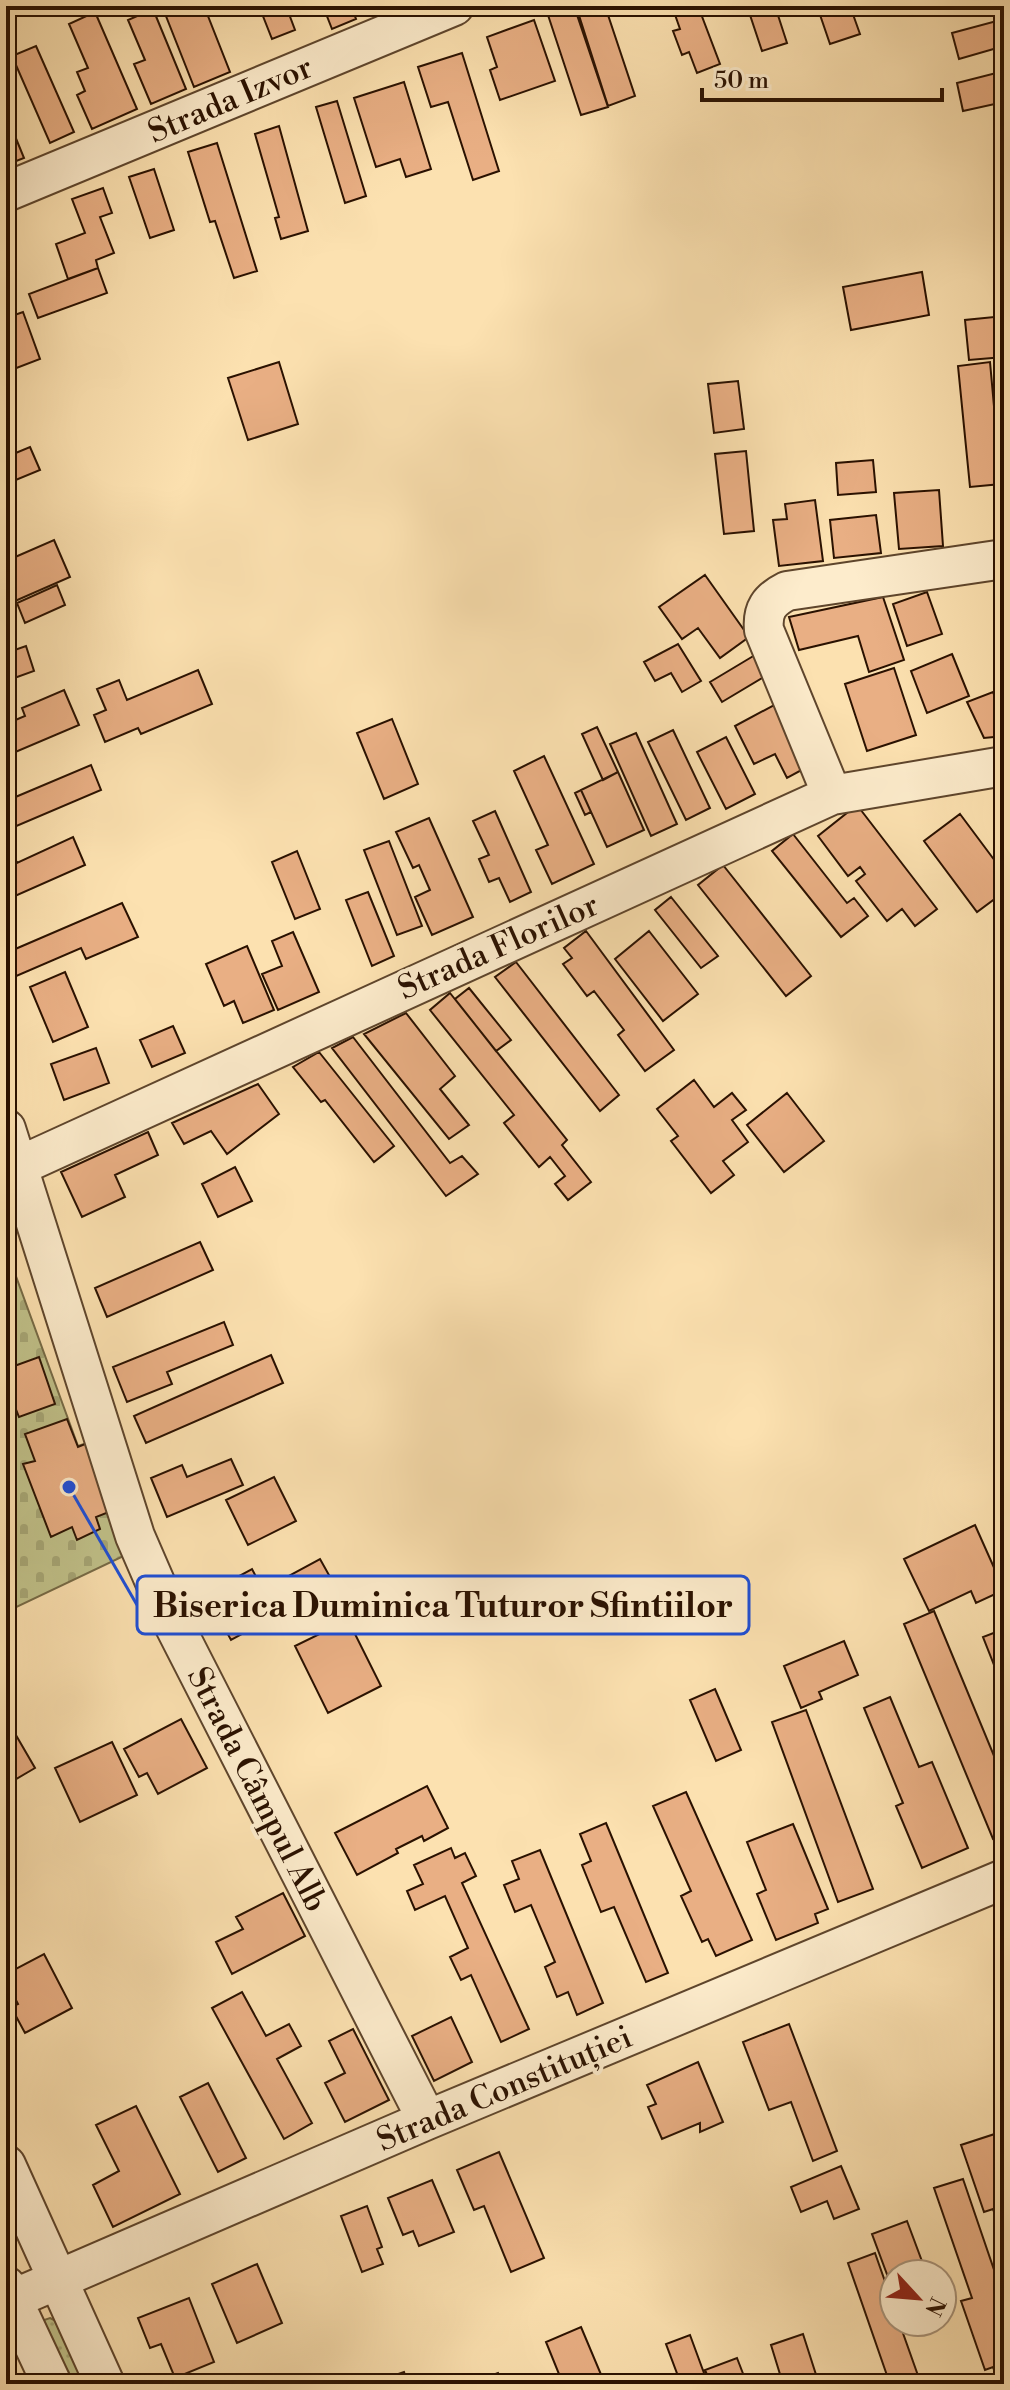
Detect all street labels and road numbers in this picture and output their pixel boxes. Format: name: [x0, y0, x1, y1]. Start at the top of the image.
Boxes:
street label: Strada Izvor: [142, 47, 319, 153]
street label: Strada Florilor: [392, 885, 605, 1009]
street label: Strada Câmpul Alb: [178, 1660, 336, 1918]
street label: Strada Constituției: [371, 2017, 638, 2161]

